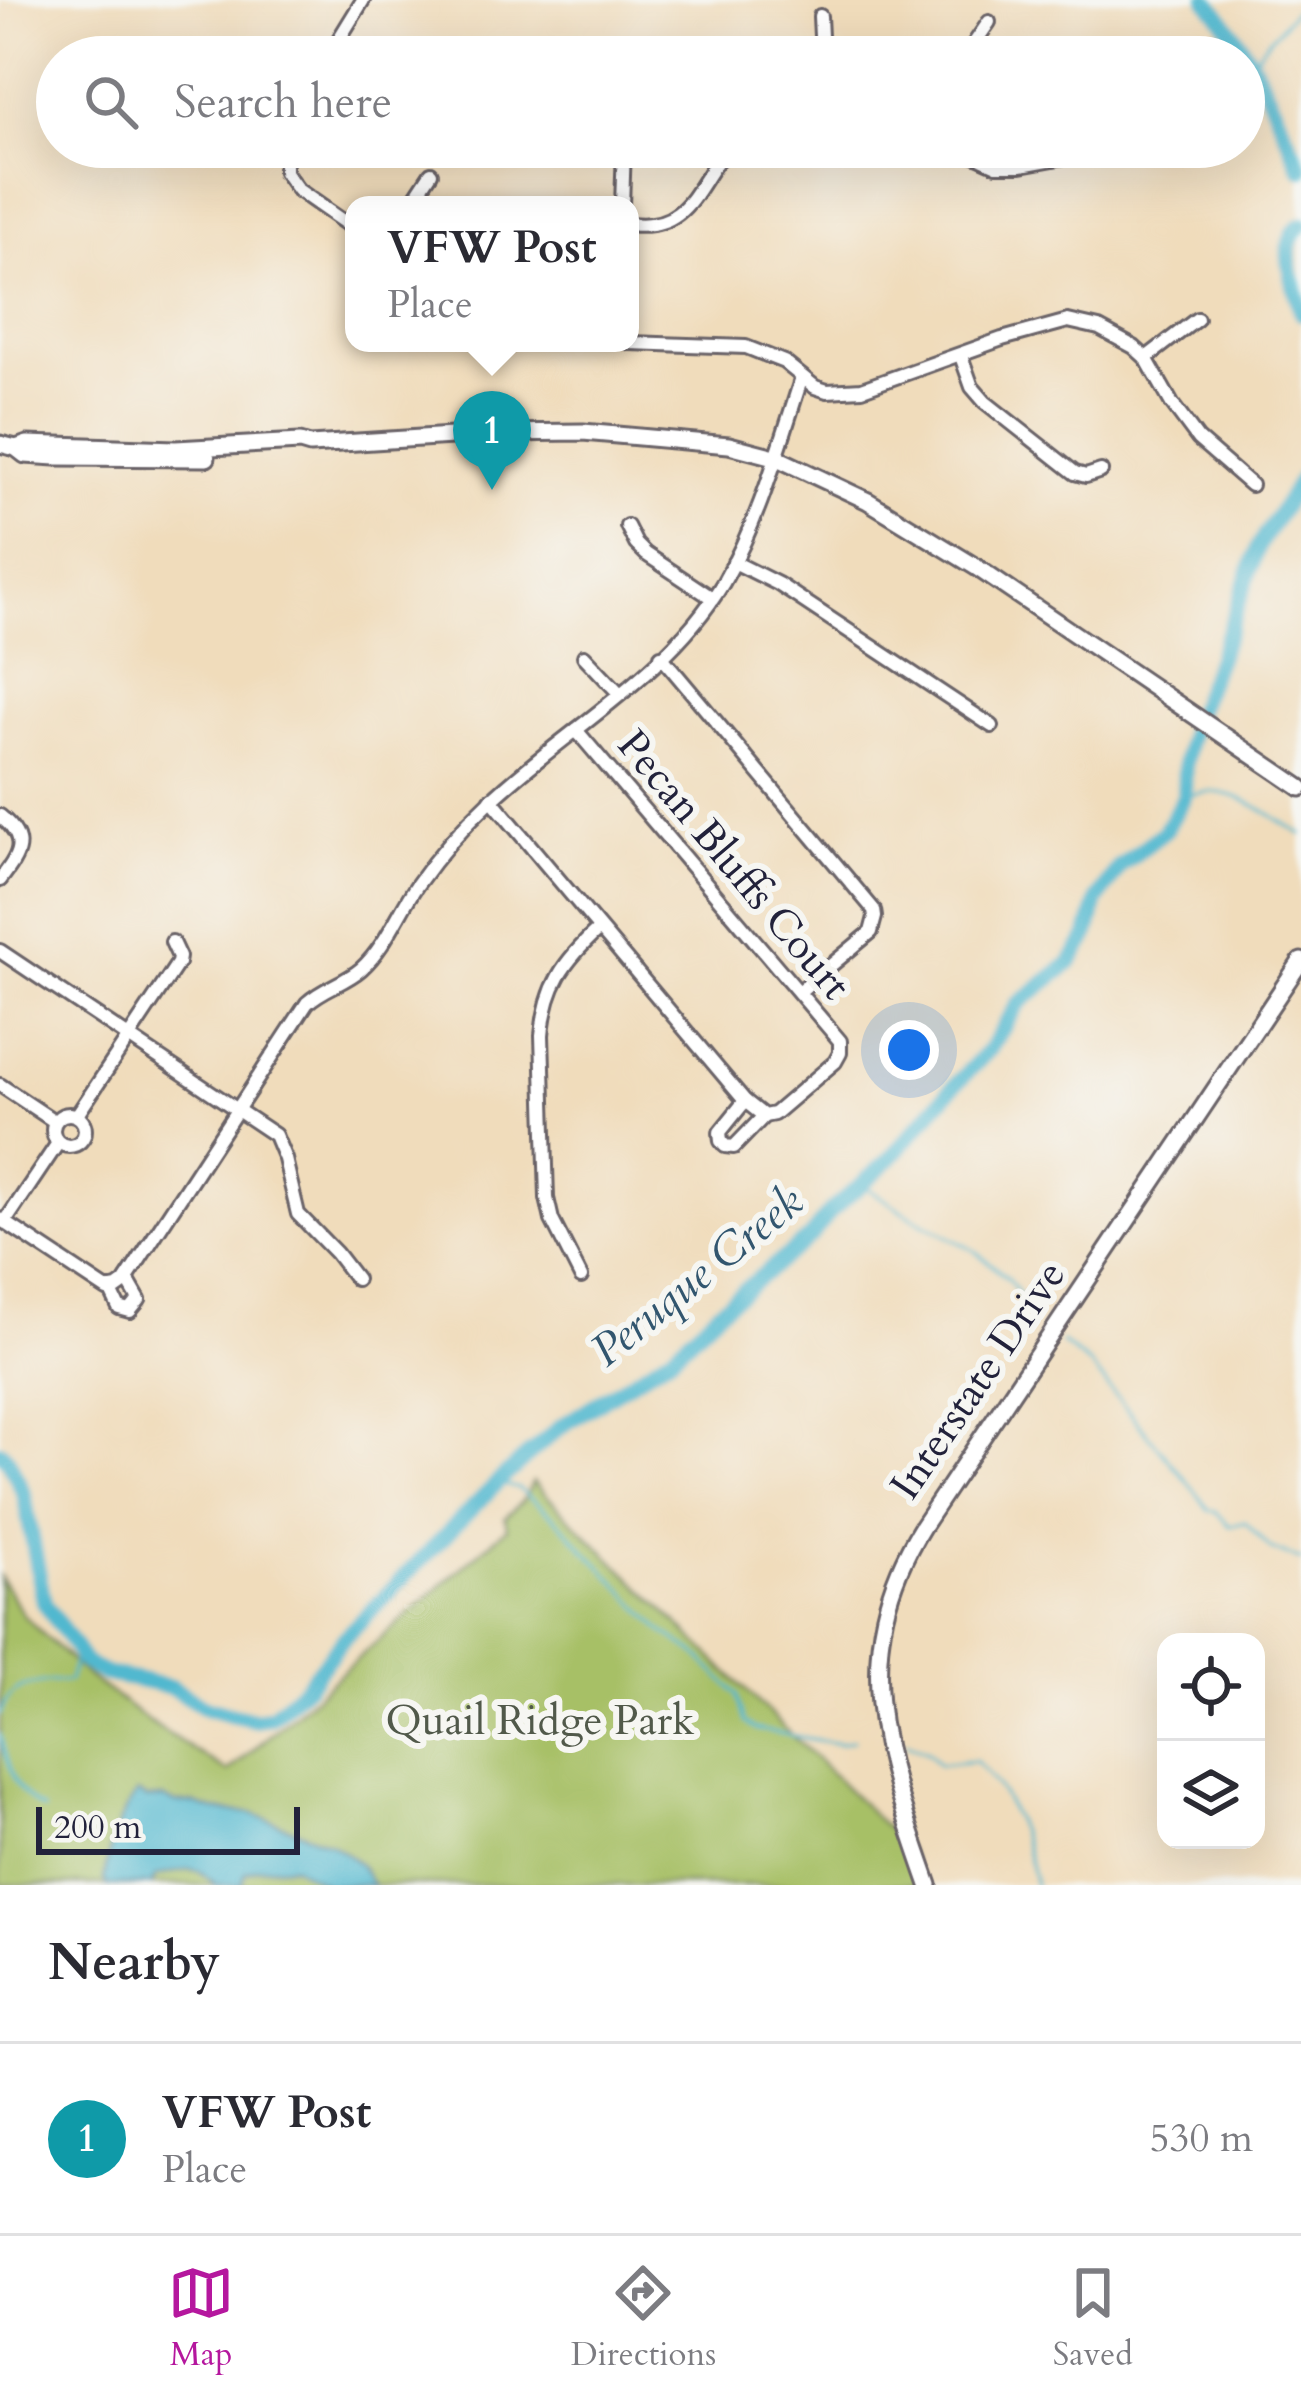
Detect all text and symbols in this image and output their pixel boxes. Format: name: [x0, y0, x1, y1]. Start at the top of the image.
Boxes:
search box: [36, 36, 1265, 168]
icon: search: [78, 69, 144, 135]
text: Search here: [174, 72, 392, 133]
popup: [345, 196, 639, 352]
text: VFW Post: [387, 217, 597, 278]
text: Place: [387, 278, 473, 331]
pin: 1: [453, 391, 531, 490]
street label: Pecan Bluffs Court: [604, 718, 864, 1012]
your location: [879, 1020, 939, 1080]
water label: Peruque Creek: [578, 1172, 816, 1380]
street label: Interstate Drive: [877, 1249, 1079, 1511]
map controls: [1157, 1633, 1265, 1849]
button: locate: [1157, 1633, 1265, 1741]
park label: Quail Ridge Park: [385, 1692, 695, 1749]
button: layers: [1157, 1741, 1265, 1849]
scale bar: [36, 1801, 300, 1854]
text: 200 m: [54, 1805, 141, 1850]
text: Nearby: [48, 1928, 220, 1998]
text: VFW Post: [162, 2082, 371, 2143]
text: 1: [77, 2112, 97, 2165]
text: 530 m: [1150, 2112, 1253, 2165]
text: Place: [162, 2143, 247, 2196]
tab: Map: [168, 2260, 234, 2377]
tab: Directions: [571, 2260, 716, 2377]
tab: Saved: [1053, 2260, 1133, 2377]

